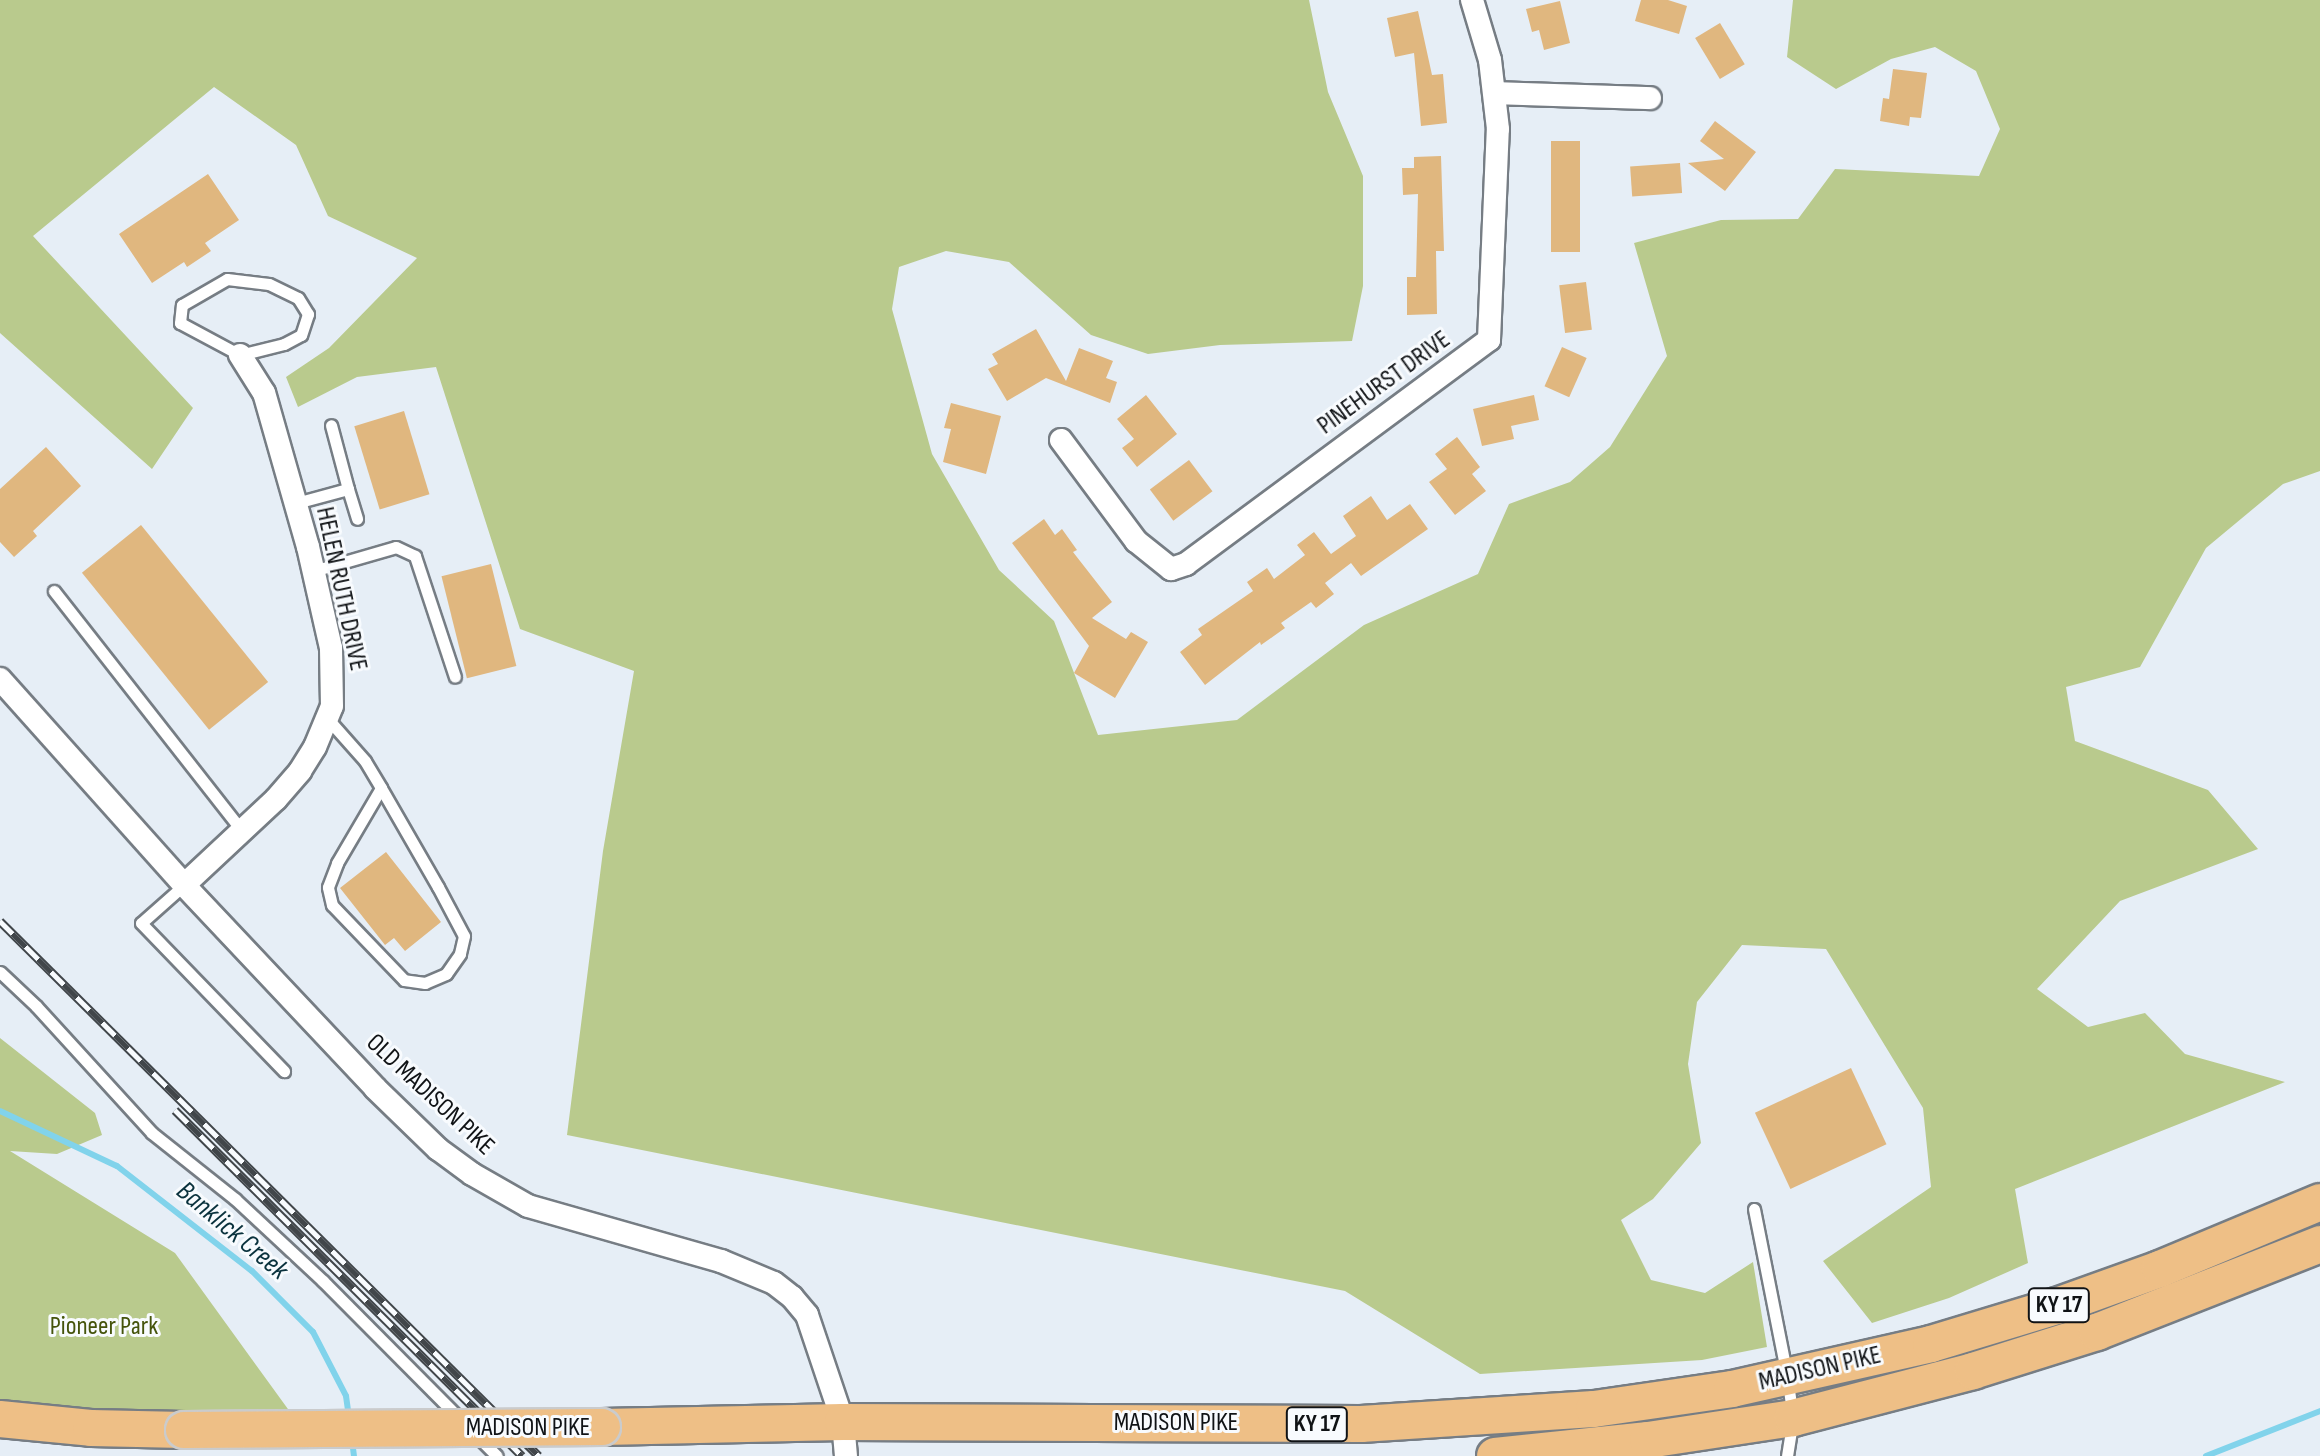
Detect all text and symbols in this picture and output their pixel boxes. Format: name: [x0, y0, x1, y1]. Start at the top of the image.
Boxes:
street label: PINEHURST DRIVE: [1312, 324, 1456, 442]
street label: HELEN RUTH DRIVE: [308, 504, 374, 674]
street label: OLD MADISON PIKE: [359, 1028, 501, 1162]
water label: Banklick Creek: [169, 1175, 295, 1287]
road number: KY 17: [2027, 1285, 2091, 1325]
park label: Pioneer Park: [50, 1311, 158, 1343]
street label: MADISON PIKE: [1756, 1340, 1884, 1398]
road number: KY 17: [1285, 1404, 1349, 1444]
street label: MADISON PIKE: [1114, 1407, 1238, 1439]
street label: MADISON PIKE: [466, 1412, 590, 1444]

